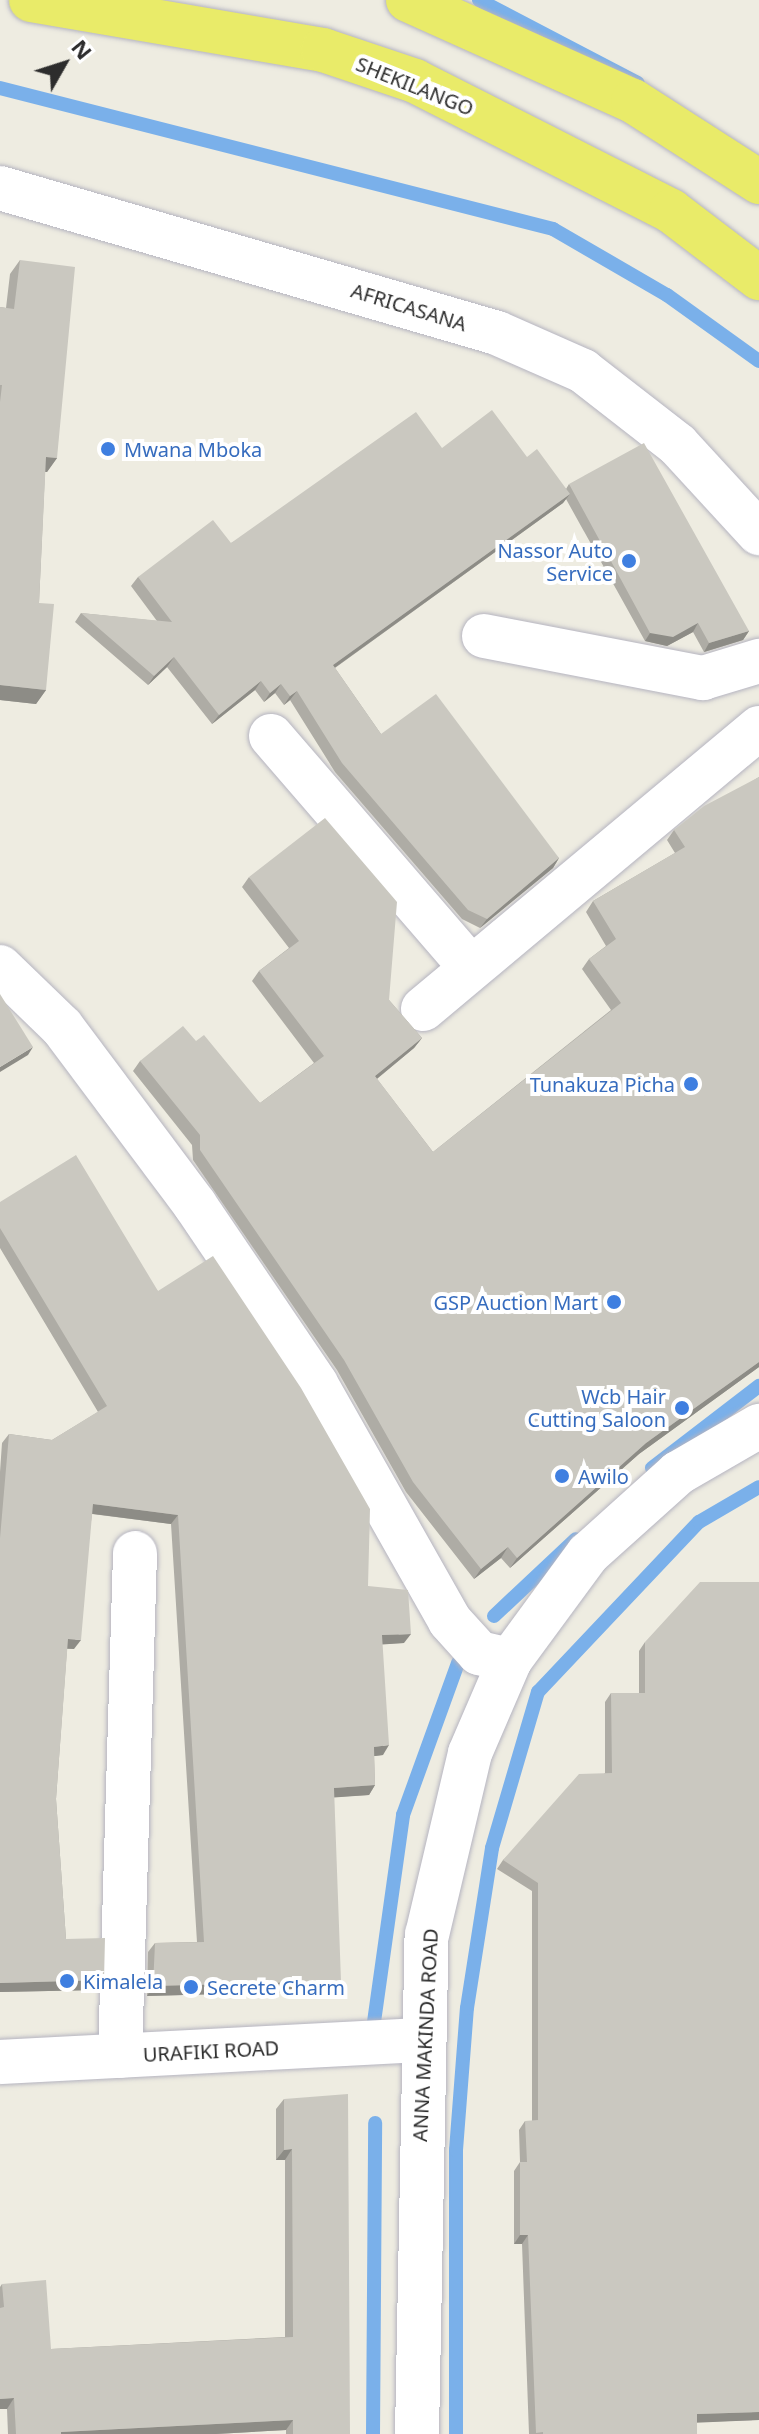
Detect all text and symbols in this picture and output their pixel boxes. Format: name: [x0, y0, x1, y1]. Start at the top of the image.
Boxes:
north arrow: [24, 24, 104, 104]
text: N: [65, 32, 100, 65]
street label: SHEKILANGO: [353, 52, 477, 120]
street label: AFRICASANA: [348, 278, 470, 336]
place label: Mwana Mboka: [124, 437, 262, 461]
marker: Mwana Mboka: [99, 440, 117, 458]
place label: Nassor Auto Service: [497, 538, 613, 585]
marker: Nassor Auto Service: [620, 552, 638, 570]
place label: Tunakuza Picha: [530, 1072, 675, 1096]
marker: Tunakuza Picha: [682, 1075, 700, 1093]
place label: GSP Auction Mart: [434, 1290, 598, 1314]
marker: GSP Auction Mart: [605, 1293, 623, 1311]
place label: Wcb Hair Cutting Saloon: [528, 1384, 666, 1431]
marker: Wcb Hair Cutting Saloon: [673, 1399, 691, 1417]
place label: Awilo: [578, 1464, 629, 1488]
marker: Awilo: [553, 1467, 571, 1485]
street label: ANNA MAKINDA ROAD: [407, 1928, 443, 2142]
place label: Kimalela: [83, 1969, 163, 1993]
marker: Kimalela: [58, 1972, 76, 1990]
place label: Secrete Charm: [207, 1975, 345, 1999]
marker: Secrete Charm: [182, 1978, 200, 1996]
street label: URAFIKI ROAD: [142, 2035, 280, 2067]

